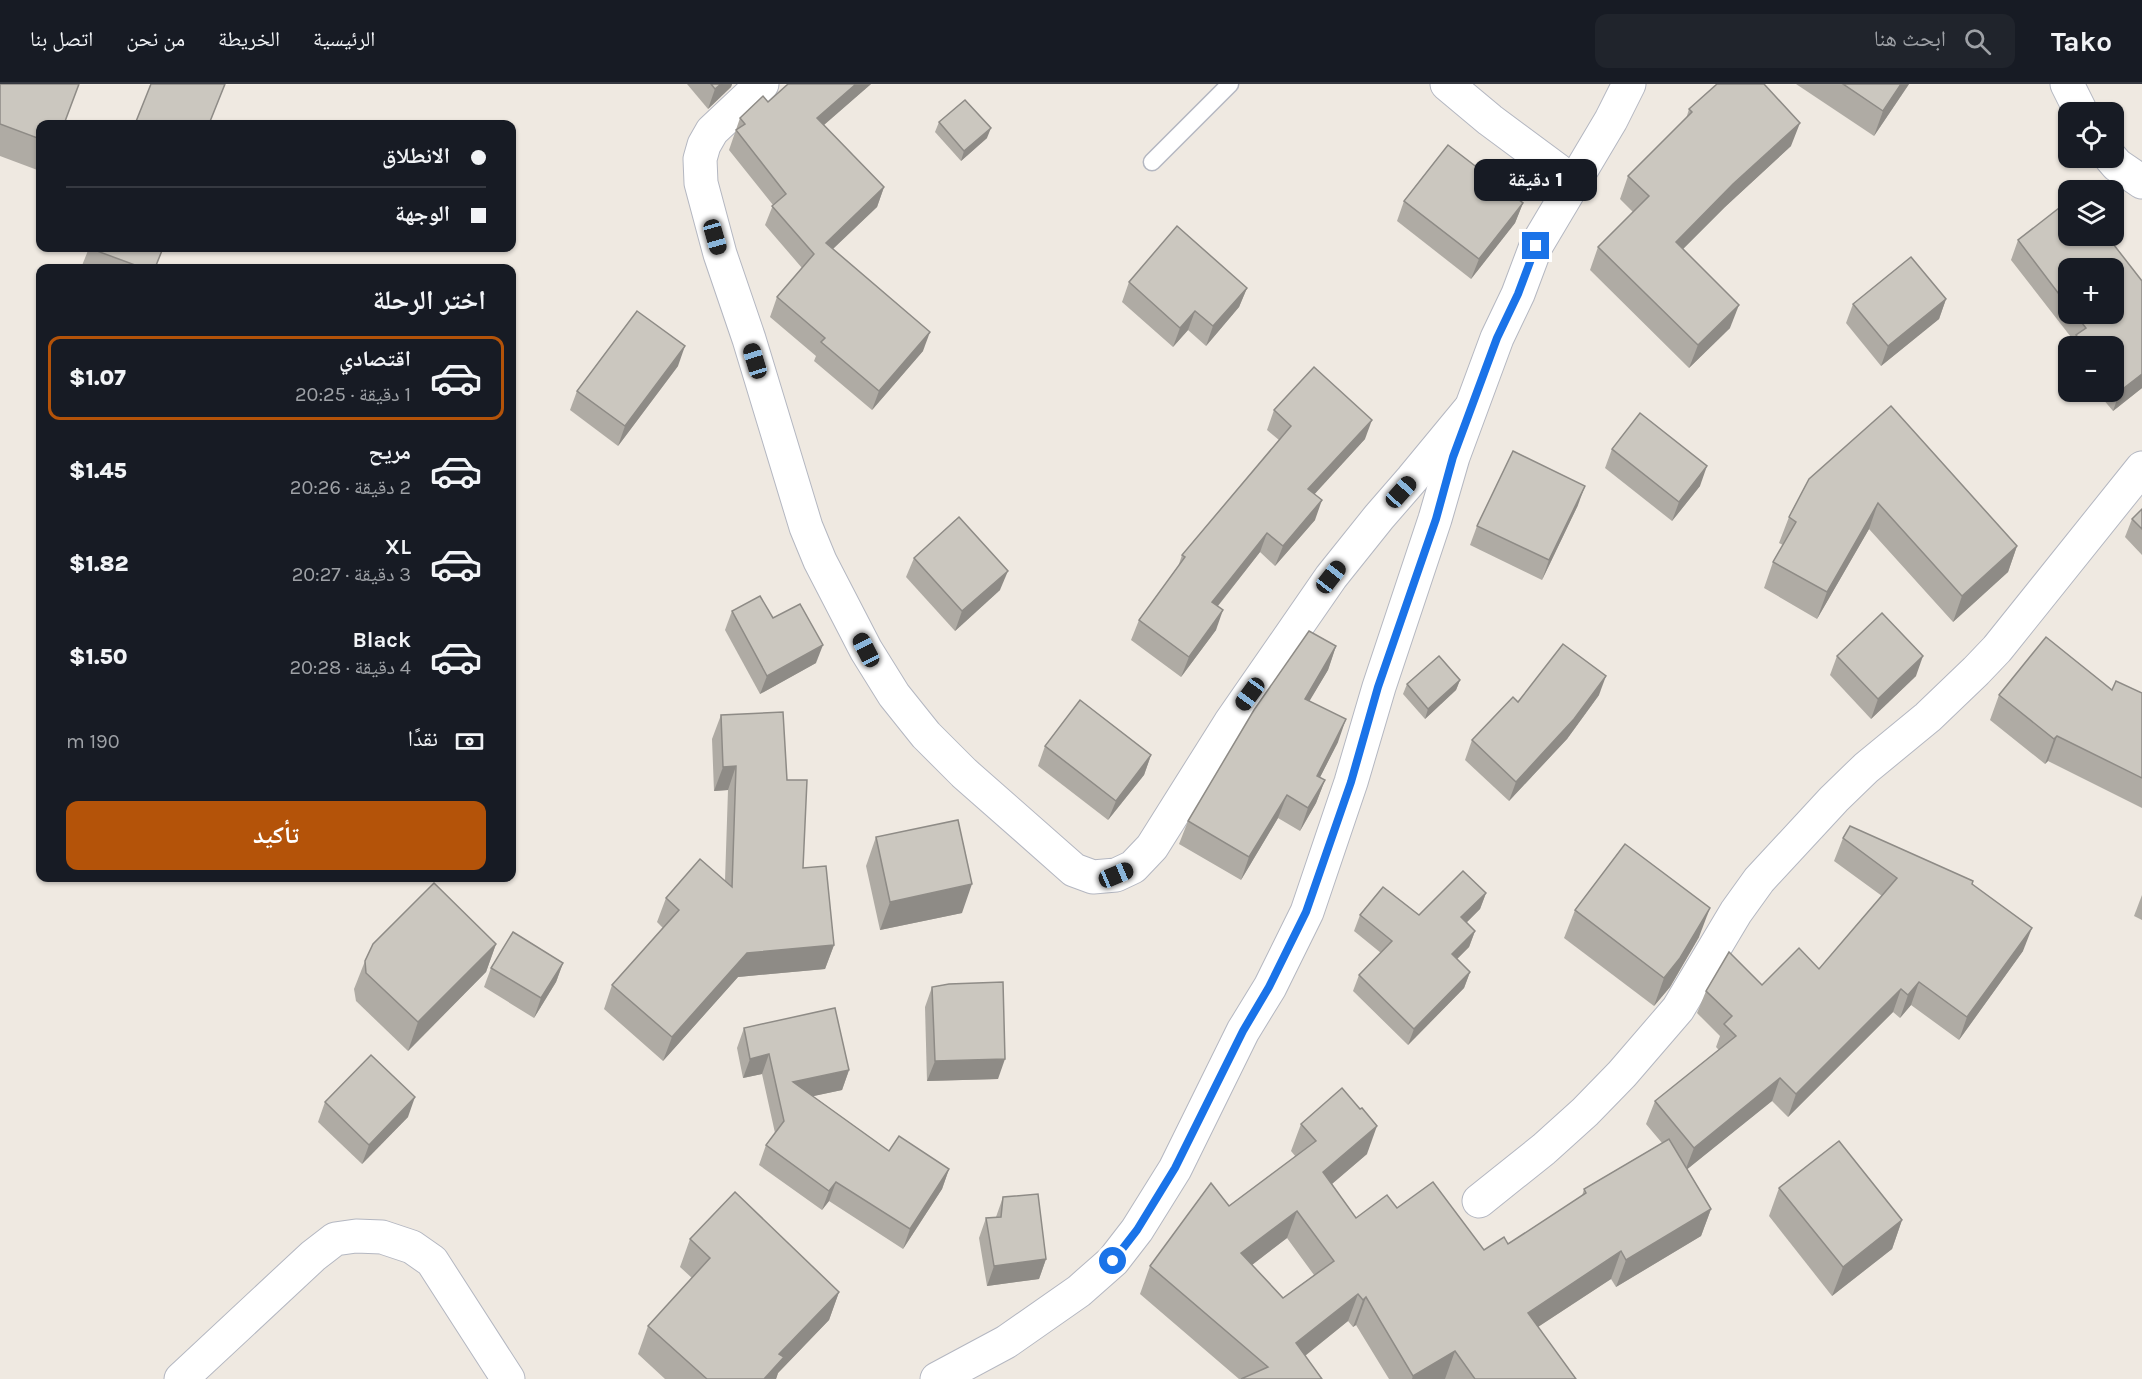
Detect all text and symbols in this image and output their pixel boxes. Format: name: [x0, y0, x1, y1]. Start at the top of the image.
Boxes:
search box: [1595, 14, 2015, 68]
icon: search: [1961, 25, 1994, 58]
text: Tako: [2051, 25, 2112, 58]
text: ابحث هنا: [1874, 26, 1946, 52]
text: اتصل بنا: [30, 27, 93, 51]
text: من نحن: [126, 27, 185, 51]
text: الخريطة: [218, 27, 280, 51]
text: الرئيسية: [313, 27, 375, 51]
map controls: [2058, 102, 2124, 402]
button: locate: [2058, 102, 2124, 168]
text: الانطلاق: [382, 143, 450, 169]
callout: 1 دقيقة: [1474, 159, 1598, 201]
text: 1 دقيقة: [1508, 168, 1563, 191]
button: layers: [2058, 180, 2124, 246]
text: الوجهة: [395, 201, 450, 227]
car: [701, 217, 729, 257]
route end: [1522, 232, 1549, 259]
button: +: [2058, 258, 2124, 324]
text: اختر الرحلة: [373, 284, 486, 316]
button: −: [2058, 336, 2124, 402]
car: [741, 341, 769, 381]
text: اقتصادي: [339, 346, 411, 372]
icon: car: [429, 351, 483, 405]
text: $1.07: [69, 365, 126, 391]
text: 1 دقيقة · 20:25: [295, 383, 411, 406]
text: مريح: [368, 439, 411, 465]
icon: car: [429, 444, 483, 498]
text: $1.45: [69, 458, 127, 484]
car: [1382, 473, 1420, 511]
text: 2 دقيقة · 20:26: [290, 476, 411, 499]
text: XL: [385, 534, 411, 560]
icon: car: [429, 537, 483, 591]
text: $1.82: [69, 551, 128, 577]
car: [1313, 557, 1349, 597]
text: 3 دقيقة · 20:27: [292, 563, 411, 586]
text: Black: [353, 627, 411, 653]
icon: car: [429, 630, 483, 684]
car: [850, 630, 882, 670]
text: $1.50: [69, 644, 128, 670]
text: 4 دقيقة · 20:28: [289, 656, 411, 679]
car: [1232, 674, 1268, 714]
icon: cash: [453, 725, 486, 758]
text: نقدًا: [408, 726, 438, 752]
text: 190 m: [66, 730, 120, 753]
button: تأكيد: [66, 801, 486, 870]
car: [1096, 860, 1136, 890]
route start: [1099, 1247, 1126, 1274]

